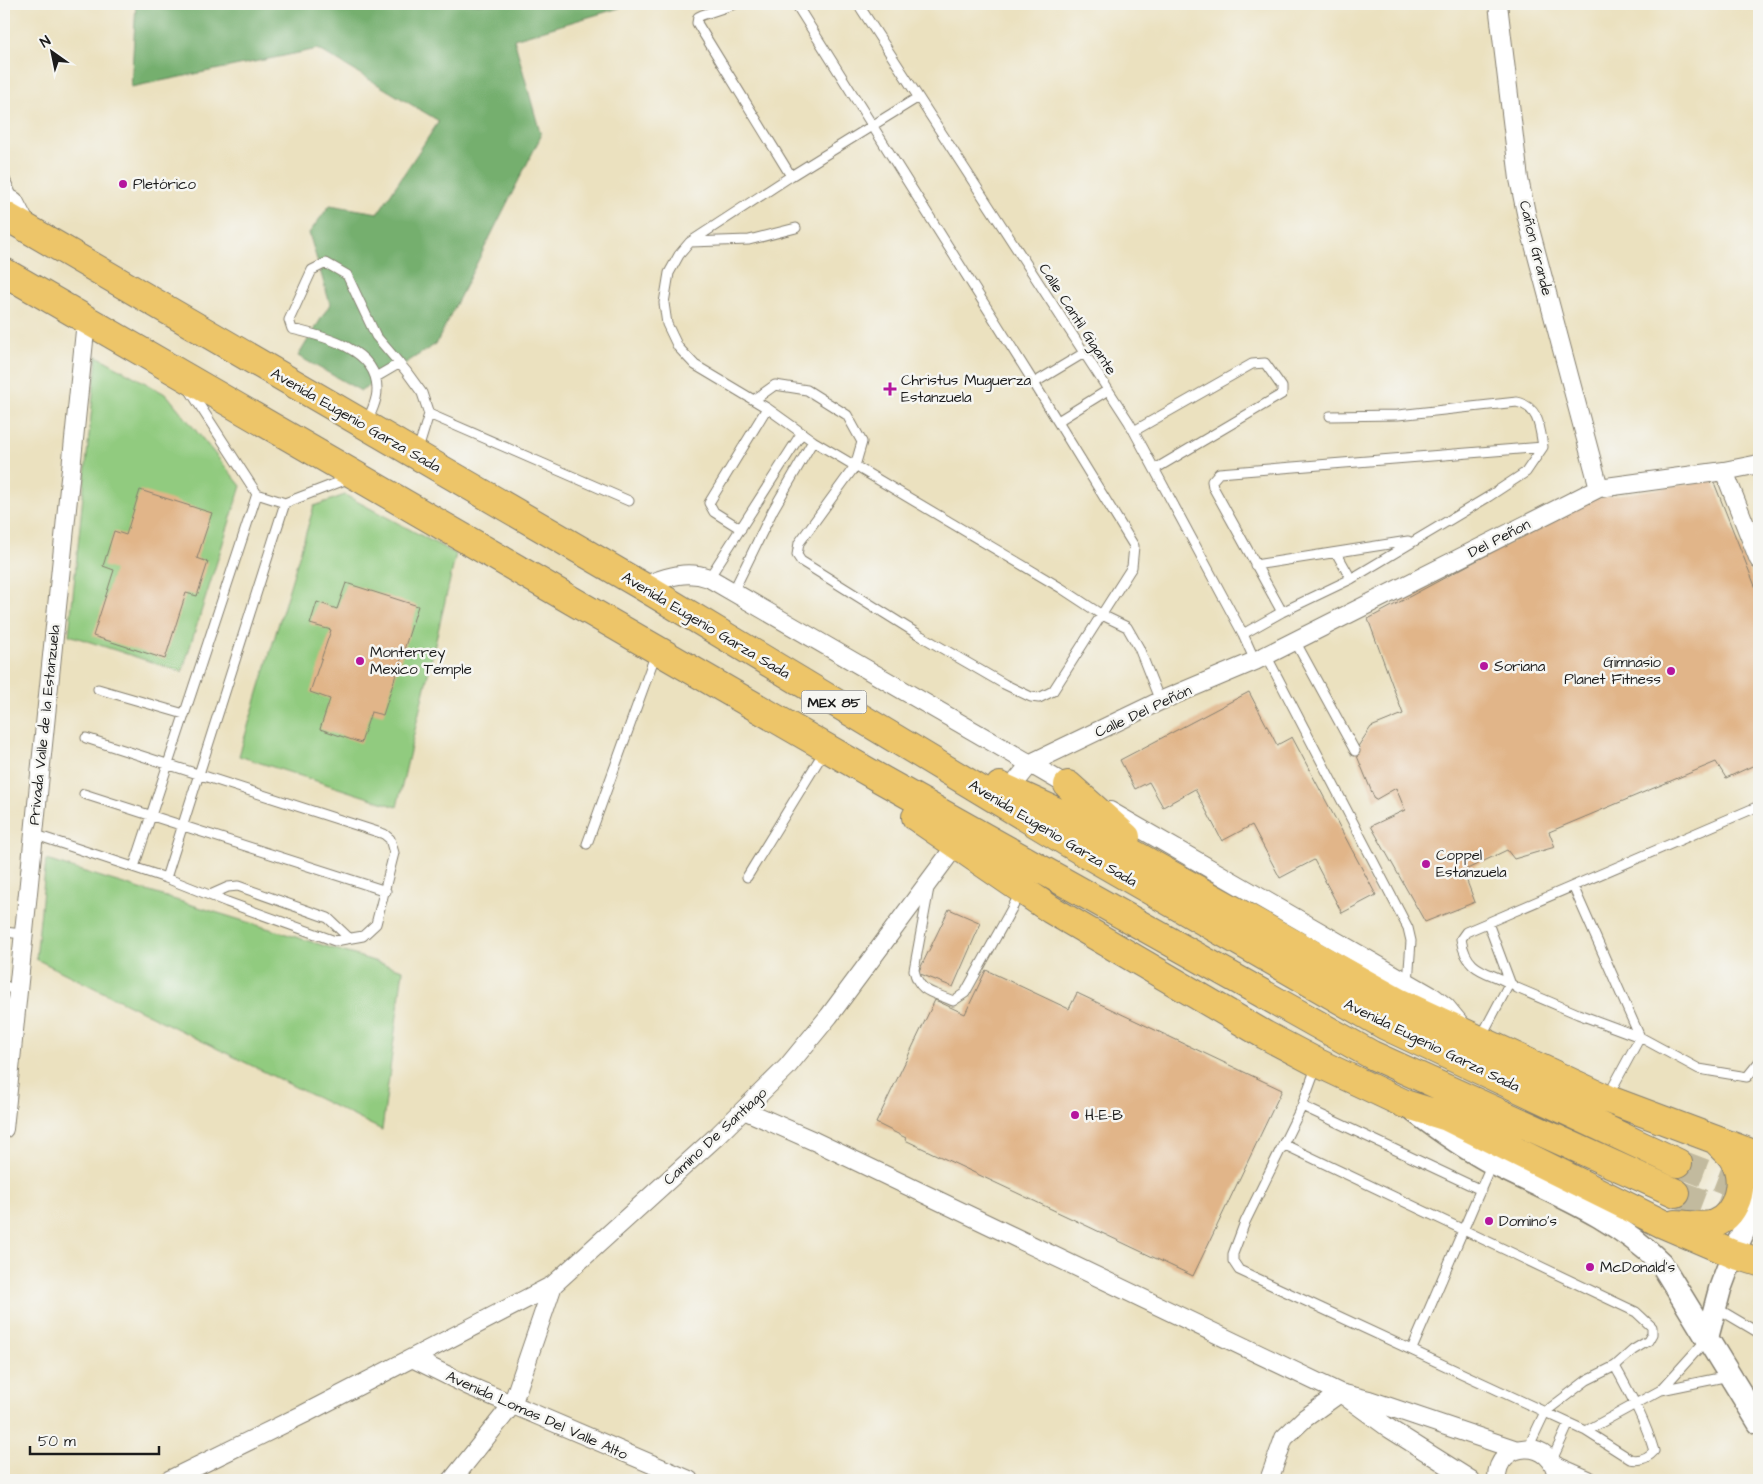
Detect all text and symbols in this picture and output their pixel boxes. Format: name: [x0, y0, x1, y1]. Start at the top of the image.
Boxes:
north arrow: [28, 28, 78, 78]
text: N: [36, 31, 55, 53]
place label: Pletórico: [133, 174, 197, 195]
marker: Pletórico: [117, 178, 129, 190]
street label: Cañon Grande: [1514, 198, 1557, 298]
street label: Calle Cantil Gigante: [1033, 259, 1122, 380]
street label: Avenida Eugenio Garza Sada: [266, 363, 445, 479]
place label: Christus Muguerza Estanzuela: [901, 370, 1032, 408]
marker: Christus Muguerza Estanzuela: [883, 382, 897, 396]
street label: Del Peñon: [1464, 514, 1534, 563]
street label: Avenida Eugenio Garza Sada: [617, 567, 794, 685]
street label: Privada Valle de la Estanzuela: [24, 624, 65, 826]
place label: Monterrey Mexico Temple: [370, 642, 472, 680]
place label: Gimnasio Planet Fitness: [1564, 652, 1662, 690]
marker: Monterrey Mexico Temple: [354, 655, 366, 667]
place label: Soriana: [1494, 656, 1546, 677]
marker: Soriana: [1478, 660, 1490, 672]
marker: Gimnasio Planet Fitness: [1665, 665, 1677, 677]
street label: Calle Del Peñón: [1091, 680, 1195, 743]
road number: MEX 85: [802, 690, 866, 714]
street label: Avenida Eugenio Garza Sada: [964, 775, 1141, 893]
place label: Coppel Estanzuela: [1436, 845, 1507, 883]
marker: Coppel Estanzuela: [1420, 858, 1432, 870]
street label: Avenida Eugenio Garza Sada: [1340, 994, 1523, 1098]
street label: Camino De Santiago: [659, 1082, 773, 1191]
place label: H-E-B: [1085, 1105, 1123, 1126]
marker: H-E-B: [1069, 1109, 1081, 1121]
place label: Domino's: [1499, 1211, 1557, 1232]
marker: Domino's: [1483, 1215, 1495, 1227]
place label: McDonald's: [1600, 1257, 1676, 1278]
marker: McDonald's: [1584, 1261, 1596, 1273]
street label: Avenida Lomas Del Valle Alto: [443, 1366, 631, 1465]
scale bar: [30, 1424, 159, 1456]
text: 50 m: [38, 1431, 76, 1452]

